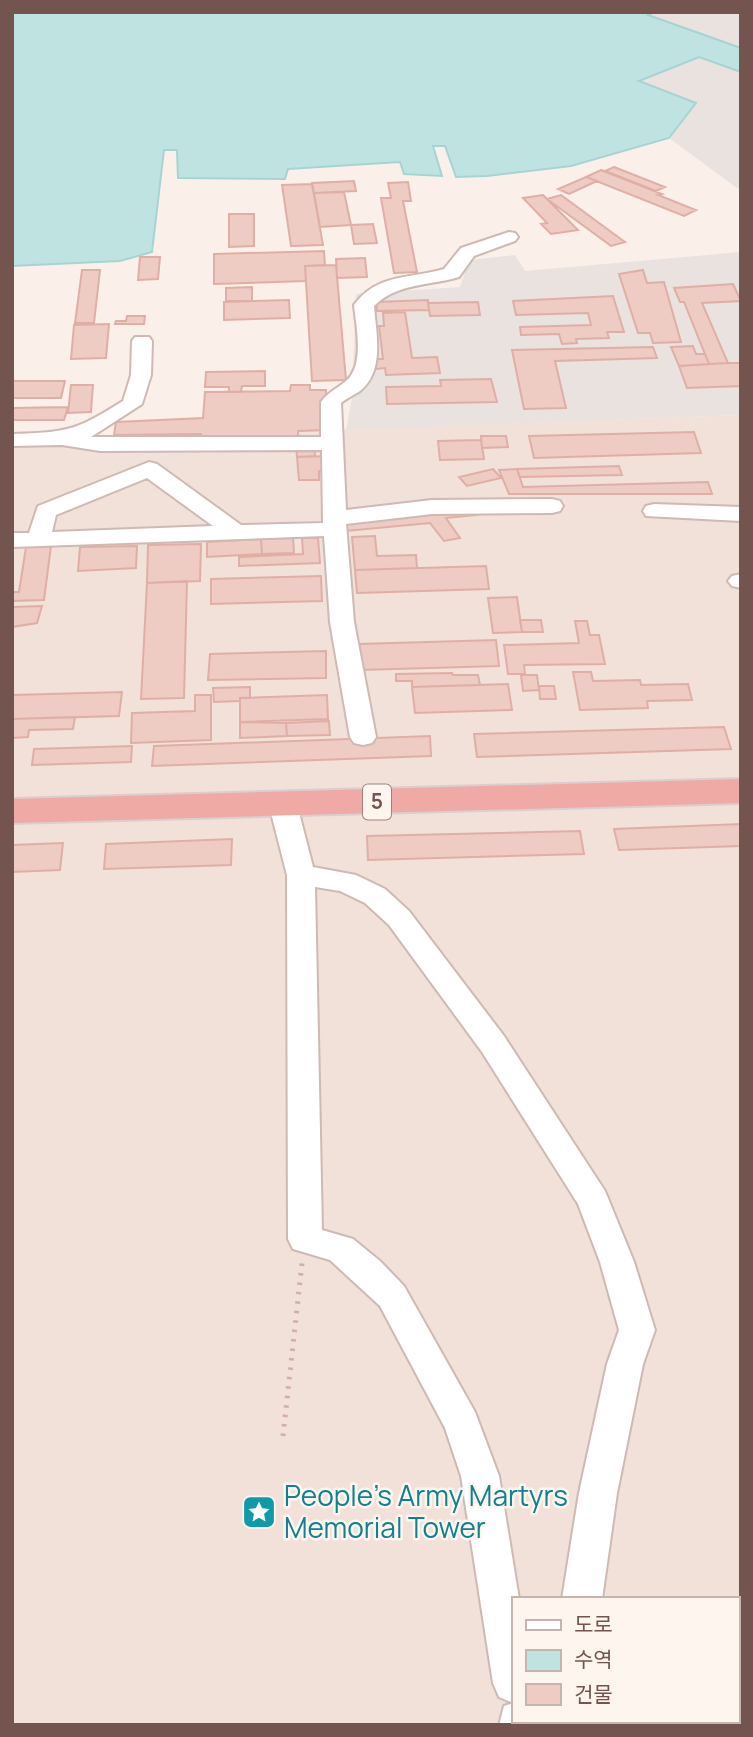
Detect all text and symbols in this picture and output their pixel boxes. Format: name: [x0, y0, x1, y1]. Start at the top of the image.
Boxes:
road number: 5: [363, 784, 391, 820]
place label: People's Army Martyrs Memorial Tower: [284, 1476, 568, 1546]
place icon: People's Army Martyrs Memorial Tower: [240, 1493, 278, 1531]
legend: [512, 1597, 739, 1723]
text: 도로: [574, 1610, 613, 1638]
text: 수역: [574, 1645, 613, 1673]
text: 건물: [574, 1680, 613, 1708]

